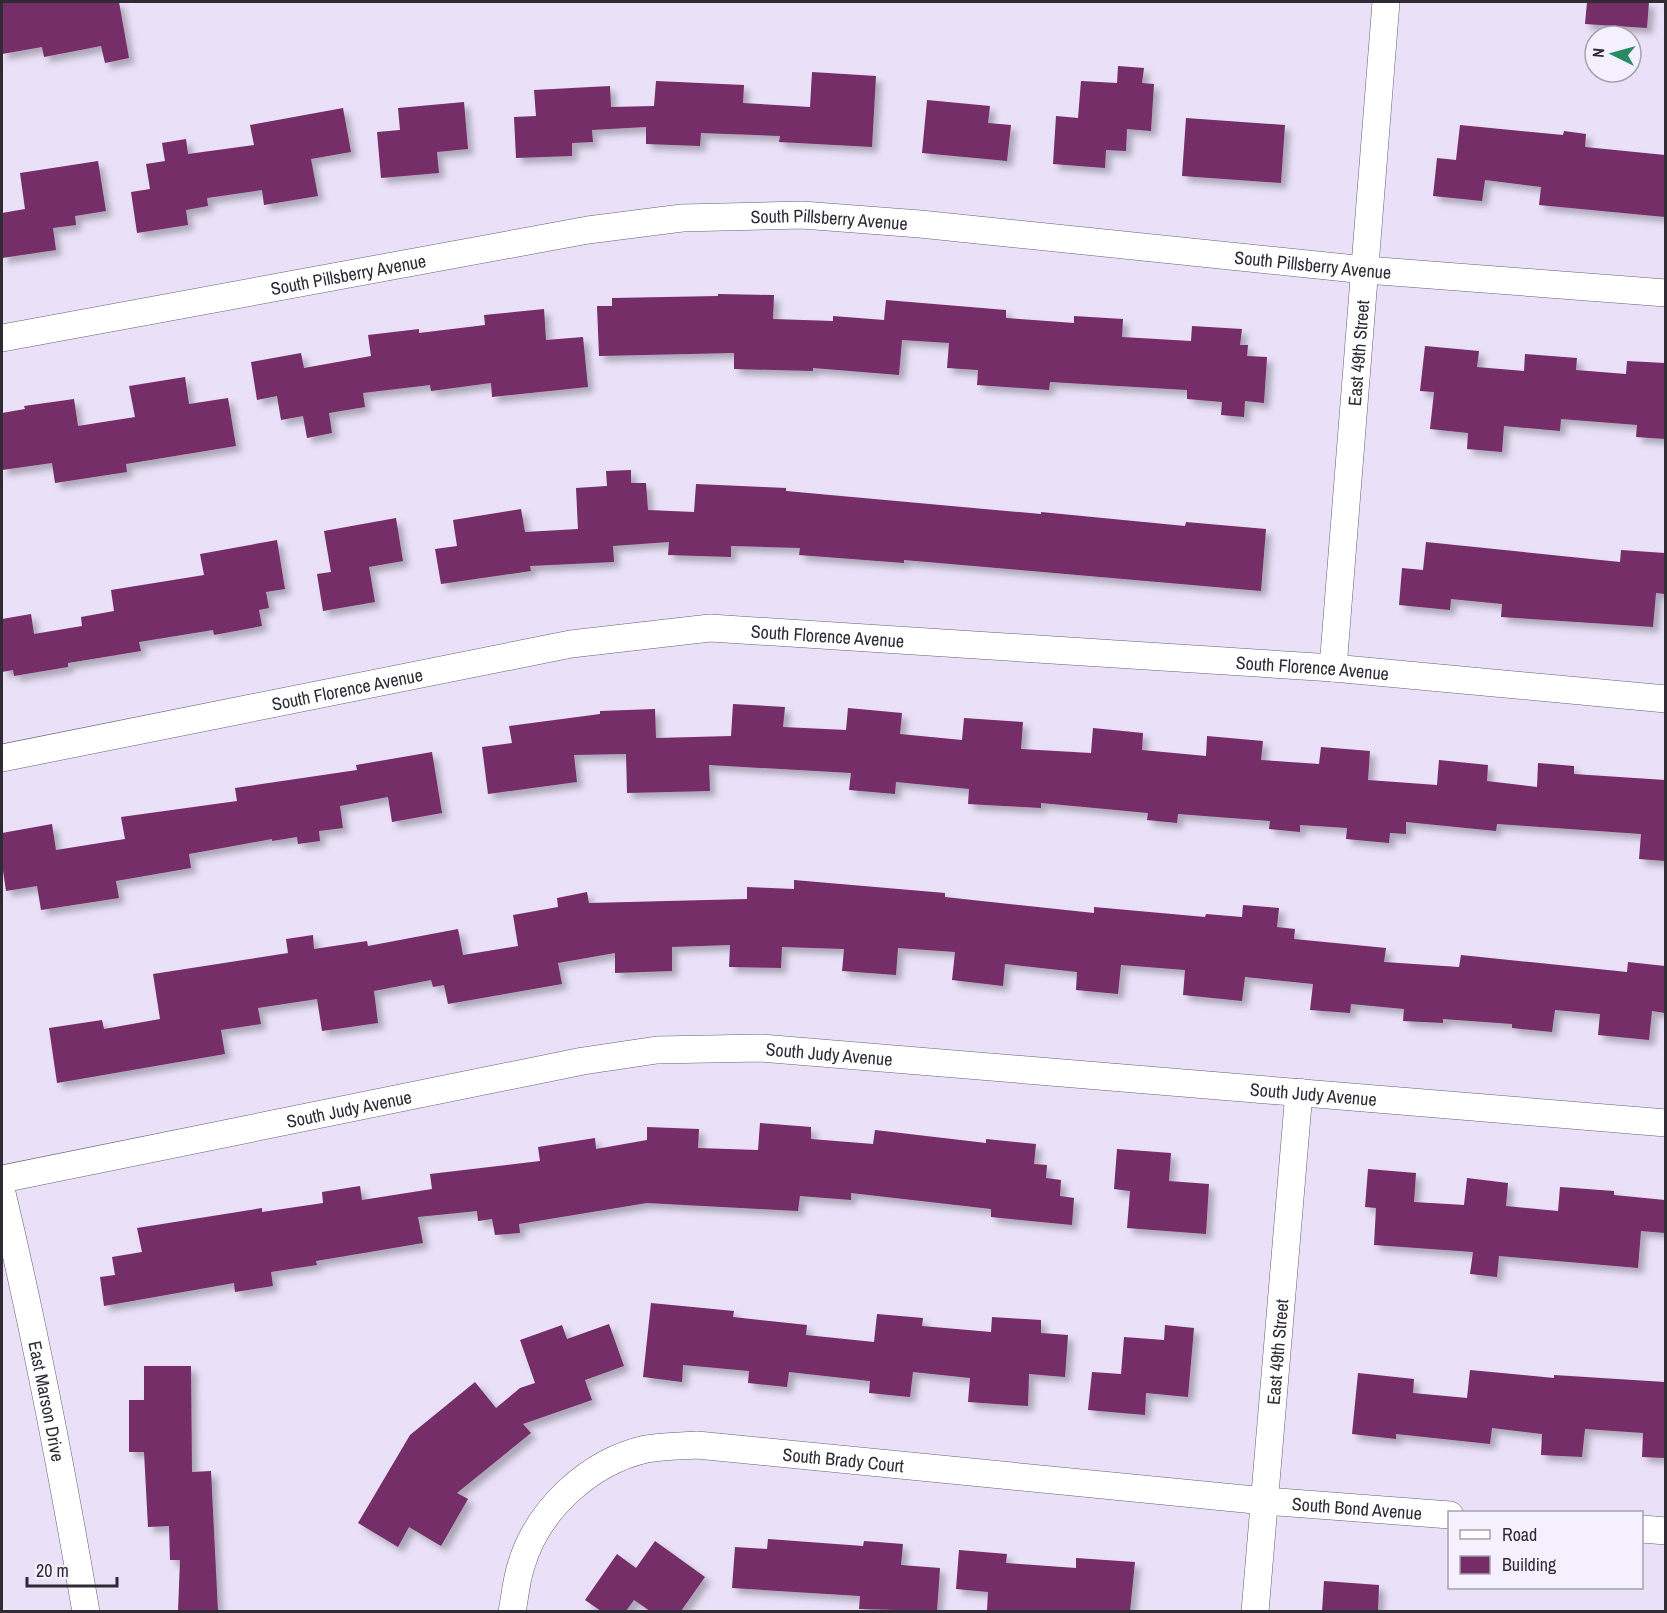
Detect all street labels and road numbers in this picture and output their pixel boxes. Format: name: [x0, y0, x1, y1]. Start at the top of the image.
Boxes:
street label: South Pillsberry Avenue: [750, 202, 909, 236]
street label: South Pillsberry Avenue: [1233, 244, 1392, 284]
street label: South Pillsberry Avenue: [268, 248, 428, 301]
street label: East 49th Street: [1341, 299, 1375, 407]
street label: South Florence Avenue: [750, 618, 905, 653]
street label: South Florence Avenue: [1235, 649, 1390, 686]
street label: South Florence Avenue: [269, 662, 425, 716]
street label: South Judy Avenue: [765, 1036, 893, 1071]
street label: South Judy Avenue: [1249, 1076, 1378, 1111]
street label: South Judy Avenue: [284, 1084, 414, 1133]
street label: East 49th Street: [1260, 1298, 1294, 1406]
street label: East Marson Drive: [23, 1339, 71, 1464]
street label: South Brady Court: [782, 1441, 905, 1478]
street label: South Bond Avenue: [1291, 1491, 1423, 1525]

